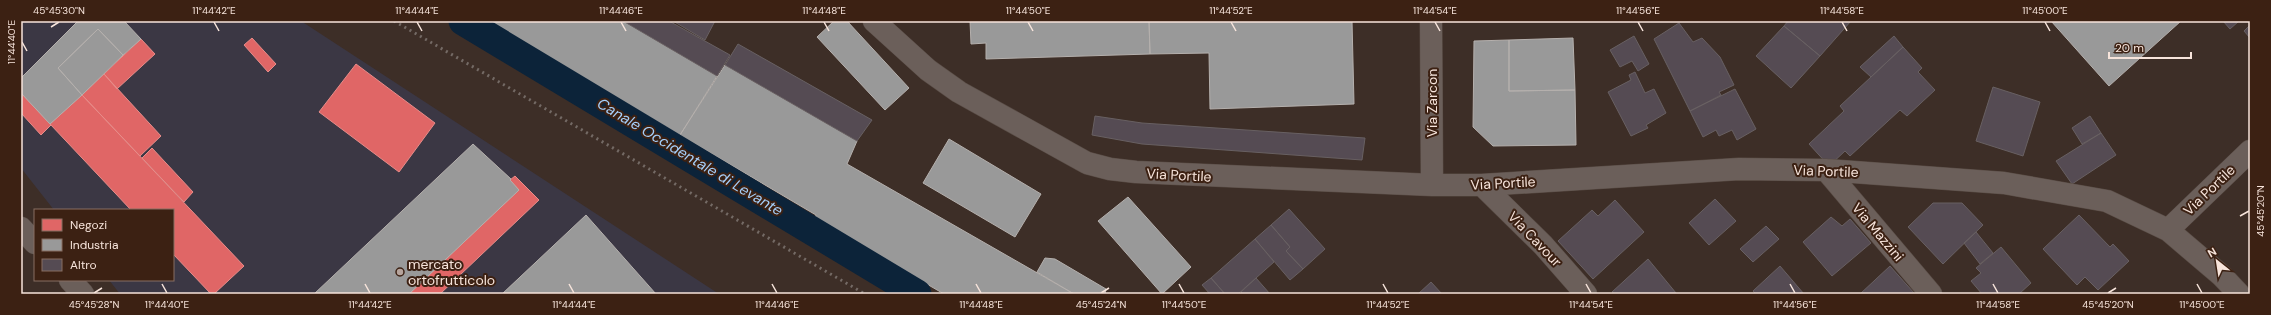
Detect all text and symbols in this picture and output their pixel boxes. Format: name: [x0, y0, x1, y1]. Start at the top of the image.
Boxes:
text: 45°45'30"N: [33, 4, 85, 17]
text: 11°44'42"E: [192, 4, 236, 17]
text: 11°44'44"E: [395, 4, 439, 17]
text: 11°44'46"E: [599, 4, 643, 17]
text: 11°44'48"E: [802, 4, 846, 17]
text: 11°44'50"E: [1006, 4, 1051, 17]
text: 11°44'52"E: [1209, 4, 1253, 17]
text: 11°44'54"E: [1413, 4, 1457, 17]
text: 11°44'56"E: [1616, 4, 1660, 17]
text: 11°44'58"E: [1820, 4, 1864, 17]
text: 11°45'00"E: [2022, 4, 2068, 17]
text: 11°44'40"E: [5, 19, 18, 64]
scale bar: [2109, 34, 2191, 60]
text: 20 m: [2115, 40, 2144, 56]
street label: Via Zarcon: [1423, 69, 1441, 137]
water label: Canale Occidentale di Levante: [593, 93, 787, 221]
street label: Via Portile: [1793, 161, 1859, 181]
street label: Via Portile: [2179, 161, 2239, 219]
street label: Via Portile: [1146, 164, 1212, 186]
street label: Via Portile: [1470, 172, 1536, 194]
text: 45°45'20"N: [2254, 185, 2267, 237]
street label: Via Mazzini: [1848, 199, 1908, 265]
street label: Via Cavour: [1504, 208, 1566, 270]
legend: [34, 209, 174, 281]
text: Negozi: [70, 217, 107, 233]
text: Industria: [70, 237, 118, 253]
north arrow: [2197, 241, 2237, 281]
text: N: [2205, 244, 2219, 260]
place label: mercato ortofrutticolo: [408, 255, 495, 289]
text: Altro: [70, 257, 97, 273]
marker: mercato ortofrutticolo: [395, 267, 405, 277]
text: 45°45'28"N: [69, 298, 119, 311]
text: 11°44'40"E: [145, 298, 190, 311]
text: 11°44'42"E: [348, 298, 392, 311]
text: 11°44'44"E: [552, 298, 596, 311]
text: 11°44'46"E: [755, 298, 799, 311]
text: 11°44'48"E: [959, 298, 1003, 311]
text: 45°45'24"N: [1076, 298, 1126, 311]
text: 11°44'50"E: [1162, 298, 1207, 311]
text: 11°44'52"E: [1366, 298, 1410, 311]
text: 11°44'54"E: [1569, 298, 1613, 311]
text: 11°44'56"E: [1773, 298, 1817, 311]
text: 11°44'58"E: [1976, 298, 2020, 311]
text: 45°45'20"N: [2082, 298, 2134, 311]
text: 11°45'00"E: [2179, 298, 2225, 311]

